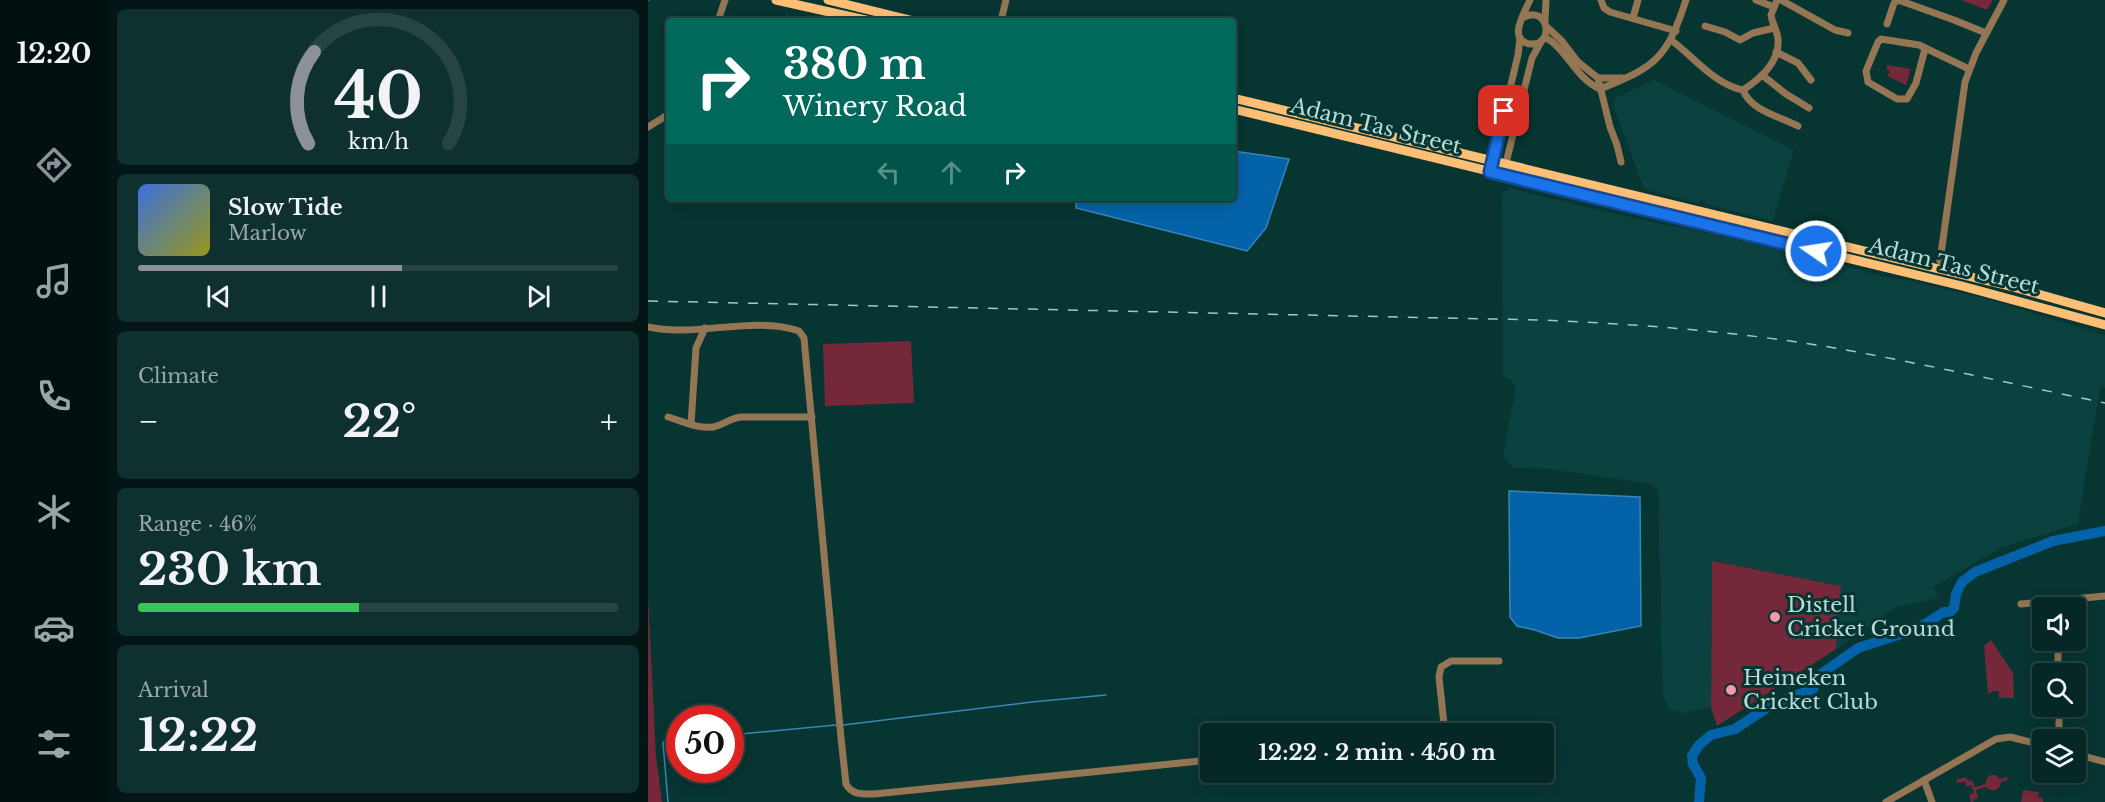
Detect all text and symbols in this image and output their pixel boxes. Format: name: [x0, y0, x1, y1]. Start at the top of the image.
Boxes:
text: 12:20: [17, 37, 91, 70]
text: 380 m: [783, 38, 926, 90]
icon: right: [684, 42, 762, 120]
text: 40: [334, 57, 422, 135]
pin: [1478, 85, 1529, 136]
text: Winery Road: [783, 90, 967, 123]
street label: Adam Tas Street: [1287, 92, 1464, 160]
icon: arrive: [1487, 94, 1520, 127]
text: km/h: [348, 128, 409, 155]
icon: directions: [33, 144, 75, 186]
icon: left: [872, 156, 905, 189]
icon: ahead: [935, 156, 968, 189]
icon: right: [998, 156, 1031, 189]
text: Slow Tide: [228, 194, 343, 221]
position arrow: [1784, 219, 1848, 283]
text: Marlow: [228, 221, 307, 245]
street label: Adam Tas Street: [1865, 232, 2042, 300]
icon: music: [33, 260, 75, 302]
icon: previous: [202, 280, 235, 313]
icon: pause: [362, 280, 395, 313]
icon: next: [522, 280, 555, 313]
text: Climate: [138, 364, 219, 388]
icon: phone: [33, 375, 75, 417]
text: 22°: [343, 393, 416, 449]
text: −: [138, 401, 159, 442]
text: +: [600, 401, 618, 442]
icon: climate: [33, 491, 75, 533]
text: Range · 46%: [138, 512, 257, 536]
text: 230 km: [138, 541, 322, 597]
place label: Distell Cricket Ground: [1787, 592, 1955, 642]
map controls: [2032, 597, 2086, 783]
button: sound: [2032, 597, 2086, 651]
icon: car: [33, 607, 75, 649]
marker: Distell Cricket Ground: [1768, 610, 1782, 624]
button: search: [2032, 663, 2086, 717]
place label: Heineken Cricket Club: [1743, 665, 1878, 715]
text: Arrival: [138, 678, 209, 702]
marker: Heineken Cricket Club: [1724, 683, 1738, 697]
speed limit sign: 50: [666, 705, 744, 783]
text: 12:22: [138, 707, 258, 763]
icon: filters: [33, 723, 75, 765]
button: layers: [2032, 729, 2086, 783]
text: 12:22 · 2 min · 450 m: [1258, 739, 1496, 766]

